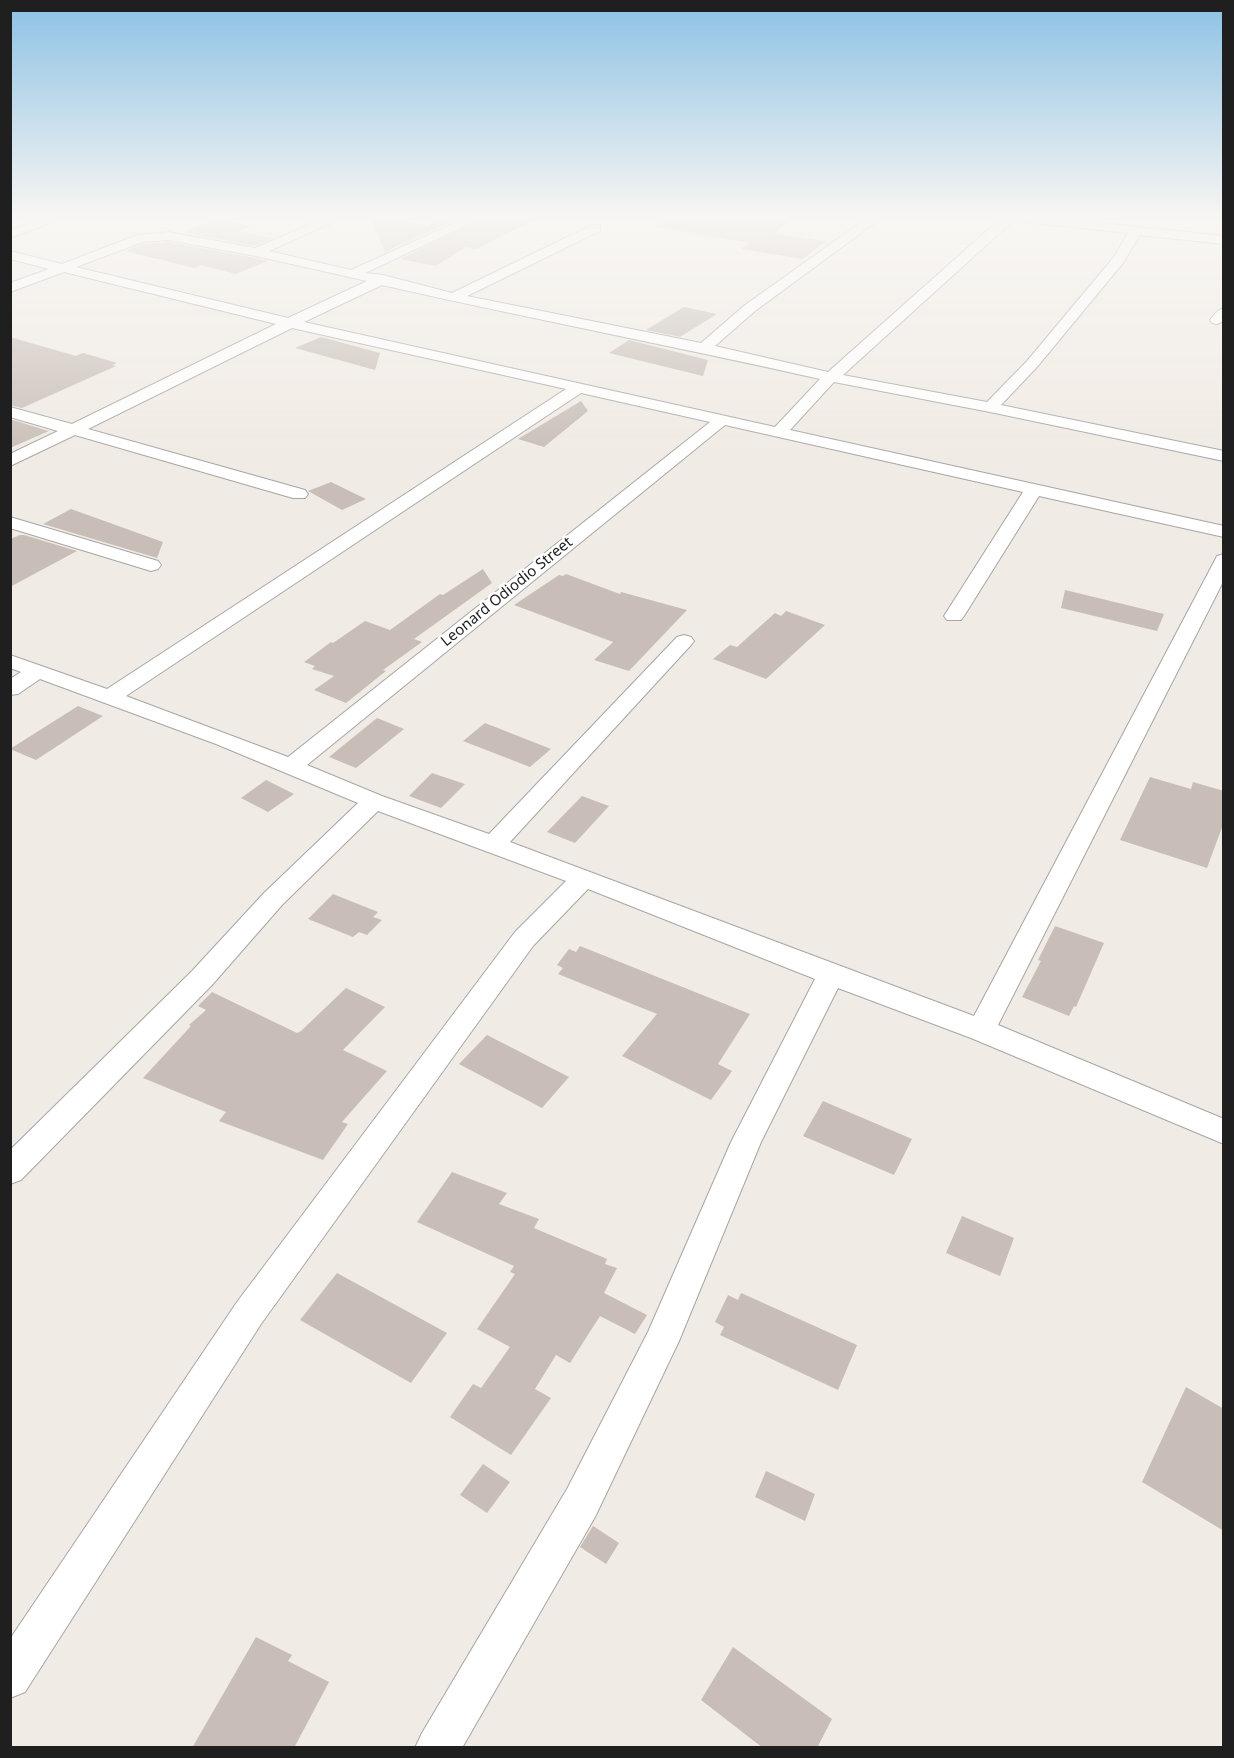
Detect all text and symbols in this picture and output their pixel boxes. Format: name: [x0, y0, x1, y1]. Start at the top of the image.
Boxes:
street label: Leonard Odiodio Street: [438, 533, 576, 651]

